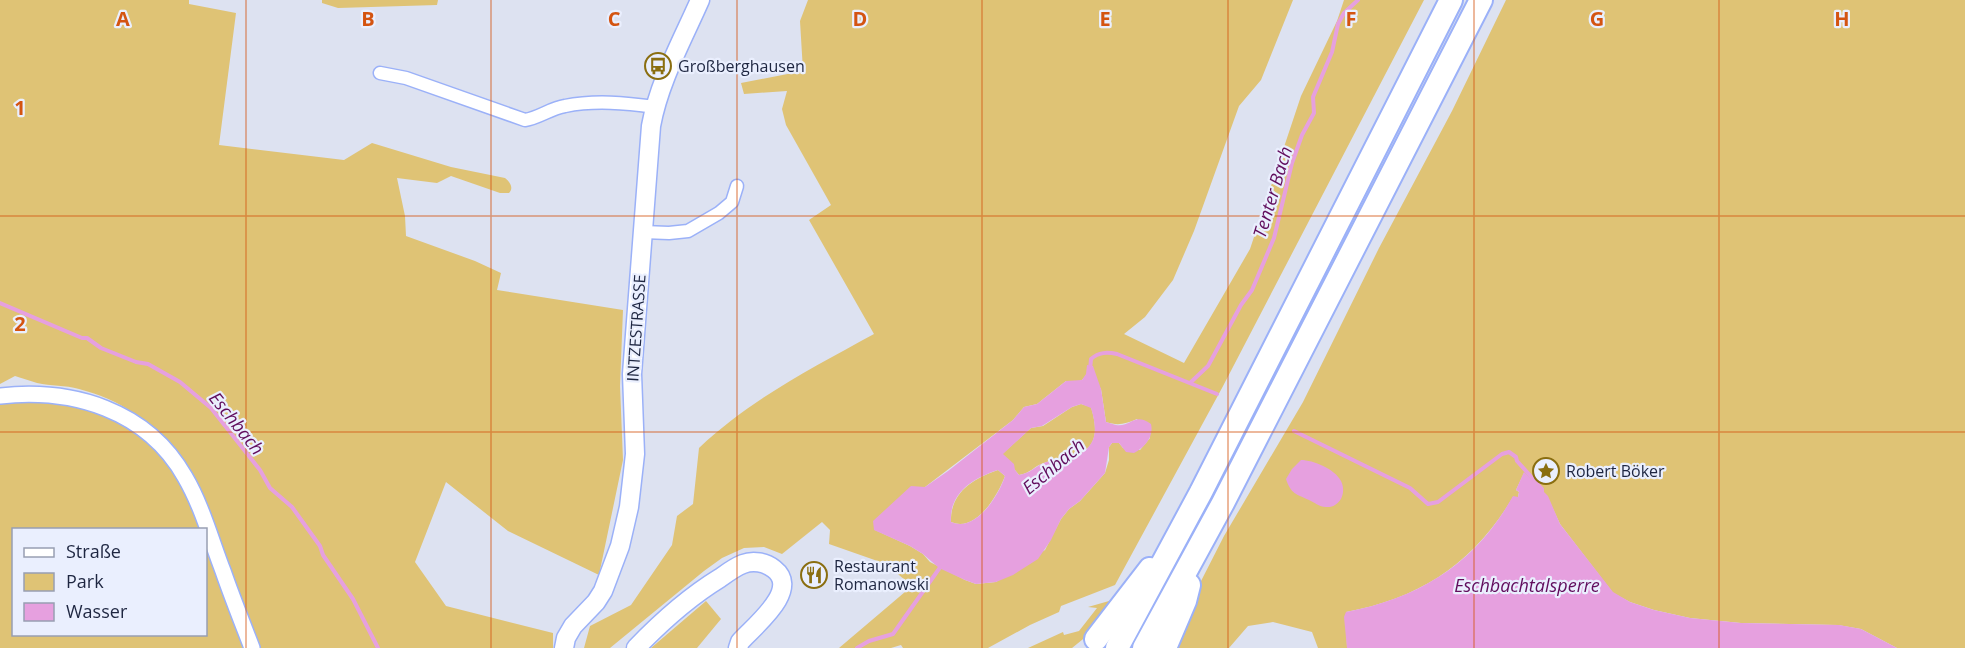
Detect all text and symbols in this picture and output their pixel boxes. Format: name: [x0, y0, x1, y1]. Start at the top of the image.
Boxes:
text: A: [116, 5, 130, 32]
text: B: [361, 5, 375, 32]
text: C: [608, 5, 621, 32]
text: D: [853, 5, 867, 32]
text: E: [1099, 5, 1111, 32]
text: F: [1346, 5, 1356, 32]
text: G: [1590, 5, 1604, 32]
text: H: [1834, 5, 1850, 32]
bus stop icon: Großberghausen: [643, 51, 673, 81]
place label: Großberghausen: [678, 55, 805, 77]
text: 1: [14, 94, 26, 121]
water label: Tenter Bach: [1247, 143, 1297, 241]
street label: INTZESTRASSE: [621, 274, 651, 382]
text: 2: [14, 310, 26, 337]
water label: Eschbach: [204, 386, 270, 460]
water label: Eschbach: [1017, 433, 1089, 499]
place icon: Robert Böker: [1531, 456, 1561, 486]
place label: Robert Böker: [1566, 460, 1665, 482]
legend: [12, 528, 207, 636]
text: Straße: [66, 539, 121, 563]
place label: Restaurant Romanowski: [834, 555, 929, 595]
restaurant icon: Restaurant Romanowski: [799, 560, 829, 590]
text: Park: [66, 569, 104, 593]
water label: Eschbachtalsperre: [1454, 573, 1600, 597]
text: Wasser: [66, 599, 128, 623]

